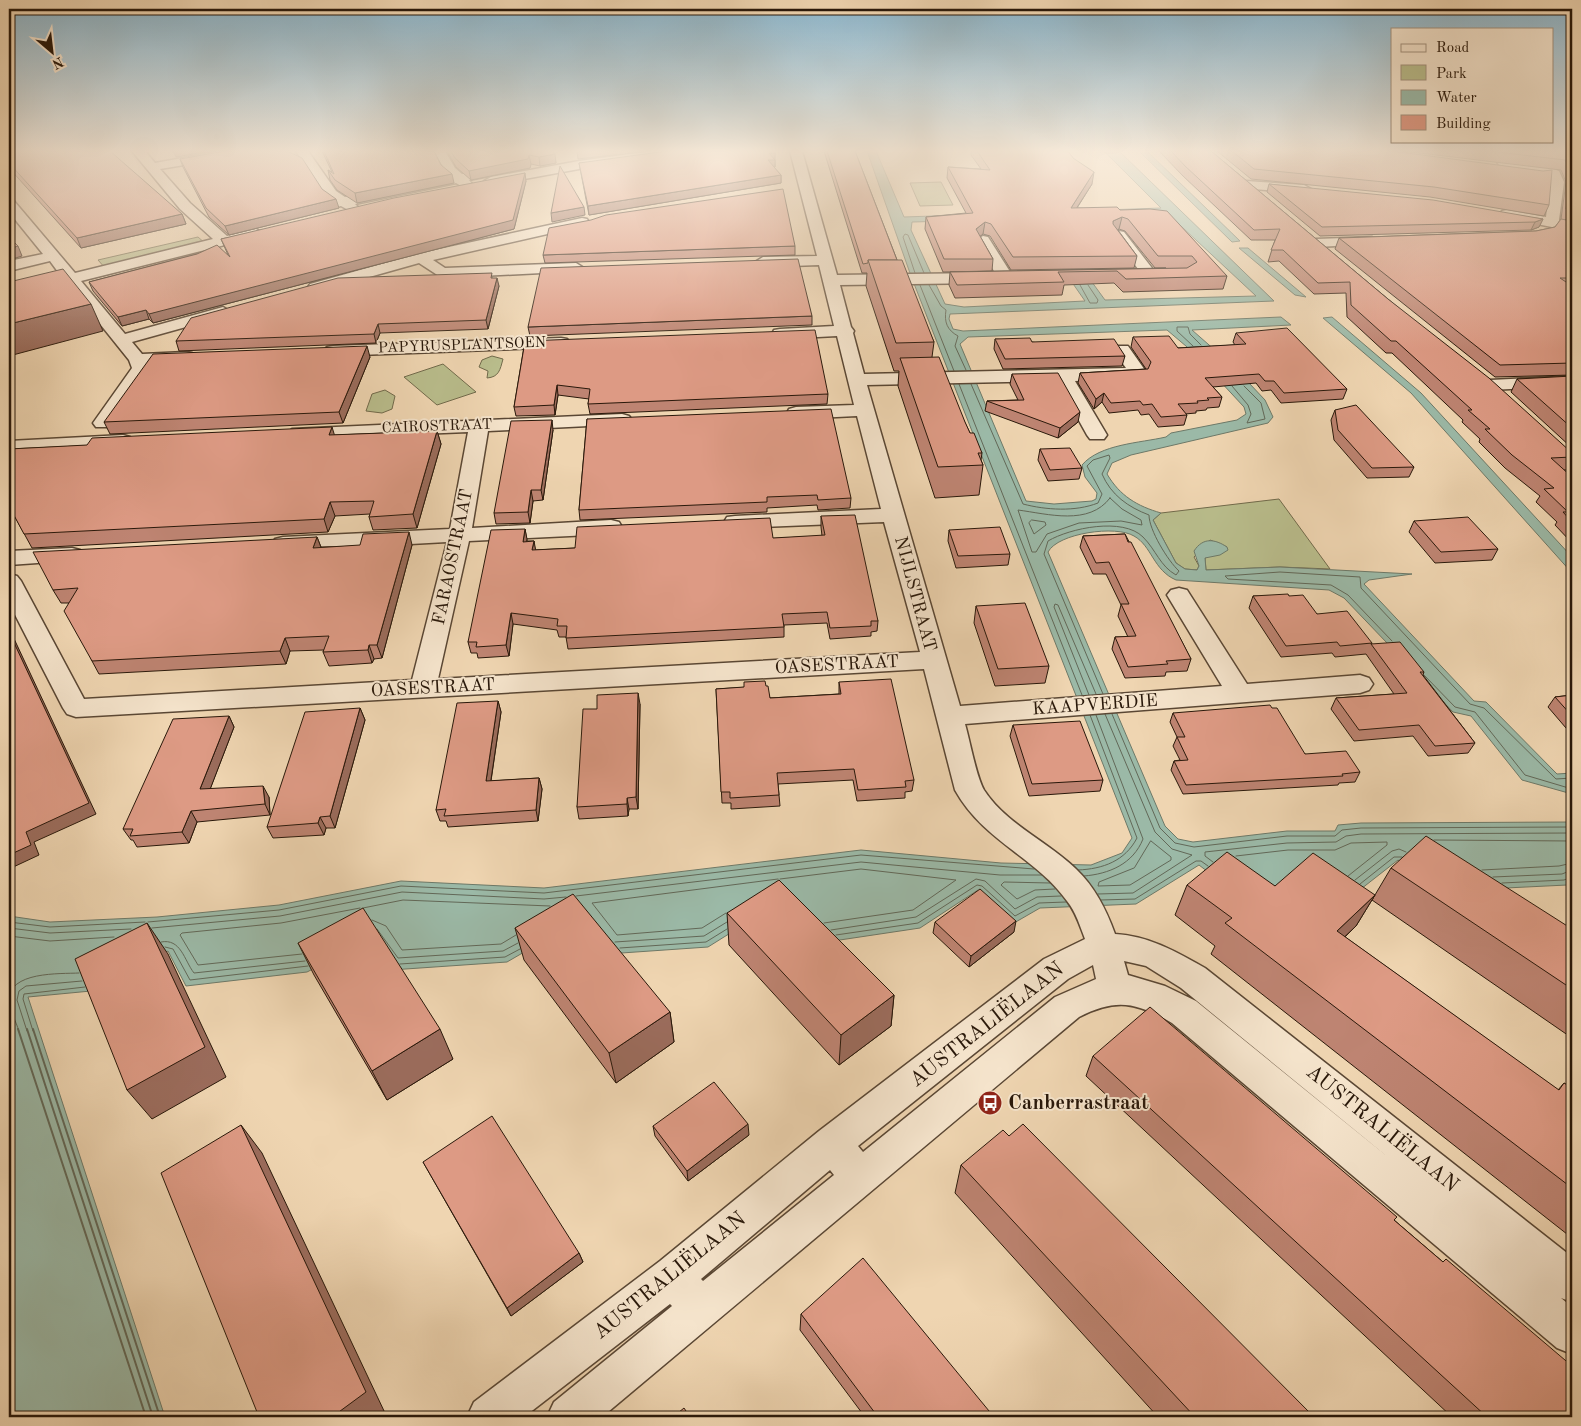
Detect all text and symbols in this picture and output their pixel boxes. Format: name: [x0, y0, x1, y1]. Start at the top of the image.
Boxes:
north arrow: [28, 28, 78, 78]
legend: [1391, 28, 1554, 142]
text: Road: [1436, 41, 1470, 56]
text: N: [49, 54, 66, 71]
text: Park: [1436, 67, 1467, 82]
text: Water: [1436, 91, 1477, 106]
text: Building: [1436, 117, 1491, 132]
street label: PAPYRUSPLANTSOEN: [378, 336, 547, 356]
street label: CAIROSTRAAT: [381, 418, 493, 436]
street label: FARAOSTRAAT: [430, 487, 476, 627]
street label: NIJLSTRAAT: [891, 534, 939, 654]
street label: OASESTRAAT: [774, 653, 900, 677]
street label: OASESTRAAT: [370, 676, 496, 700]
street label: KAAPVERDIE: [1031, 692, 1159, 718]
street label: AUSTRALIËLAAN: [904, 955, 1068, 1091]
street label: AUSTRALIËLAAN: [1302, 1058, 1465, 1197]
bus stop icon: Canberrastraat: [977, 1090, 1003, 1116]
place label: Canberrastraat: [1008, 1093, 1149, 1114]
street label: AUSTRALIËLAAN: [587, 1205, 750, 1344]

